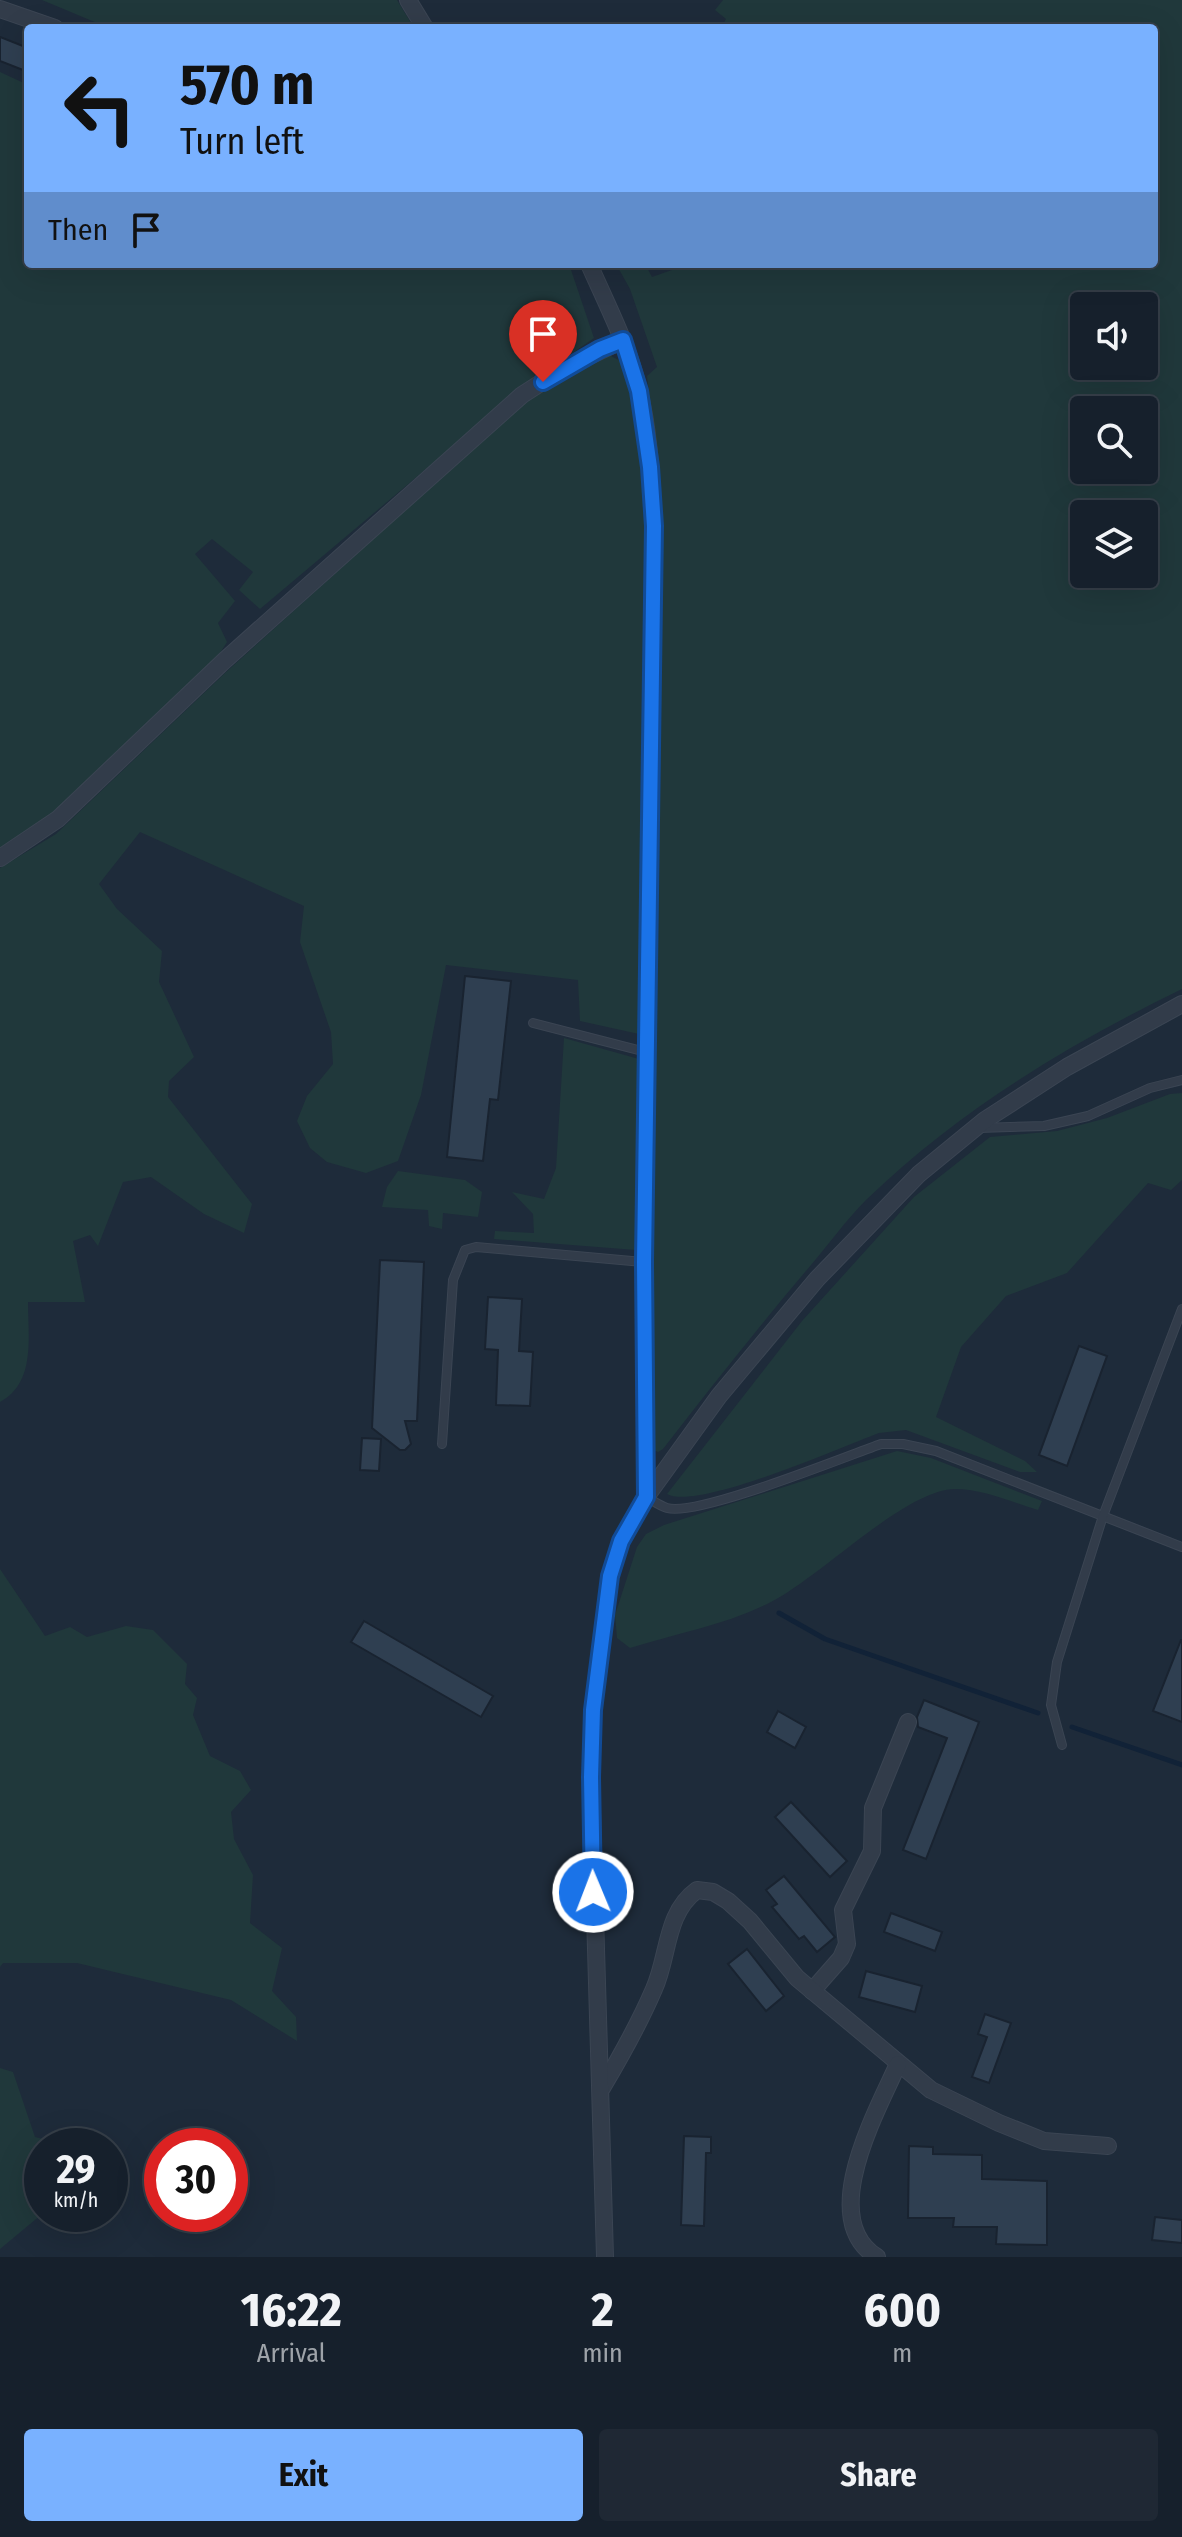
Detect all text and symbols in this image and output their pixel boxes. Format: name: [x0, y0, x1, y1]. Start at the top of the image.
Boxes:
text: 570 m: [180, 52, 315, 119]
icon: left: [48, 56, 152, 160]
text: Turn left: [180, 120, 304, 164]
icon: arrive: [124, 208, 168, 252]
text: Then: [48, 212, 108, 248]
map controls: [1070, 292, 1158, 588]
button: sound: [1070, 292, 1158, 380]
pin: [509, 300, 577, 382]
icon: arrive: [521, 312, 565, 356]
button: search: [1070, 396, 1158, 484]
button: layers: [1070, 500, 1158, 588]
position arrow: [551, 1850, 635, 1934]
speed limit sign: 30: [144, 2128, 248, 2232]
text: 29: [56, 2146, 95, 2194]
text: km/h: [54, 2188, 98, 2212]
text: 16:22: [241, 2281, 342, 2339]
text: 2: [592, 2281, 614, 2339]
text: 600: [864, 2281, 941, 2339]
text: Arrival: [257, 2338, 326, 2369]
text: min: [583, 2338, 623, 2369]
text: m: [892, 2338, 912, 2369]
button: Exit: [24, 2429, 583, 2521]
button: Share: [599, 2429, 1158, 2521]

